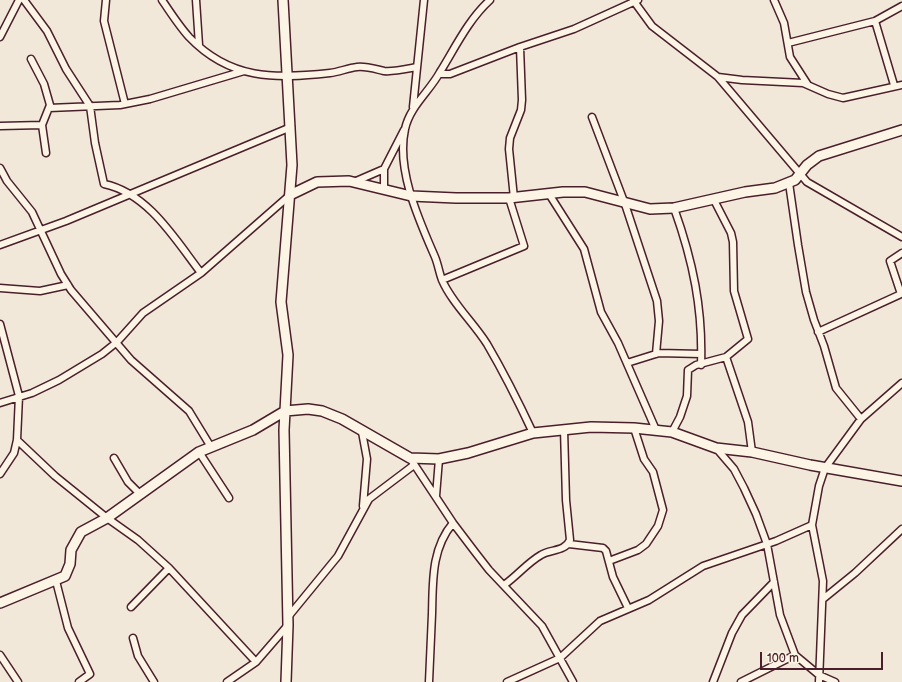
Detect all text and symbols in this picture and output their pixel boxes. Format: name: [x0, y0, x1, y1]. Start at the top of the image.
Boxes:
scale bar: [762, 644, 885, 670]
text: 100 m: [767, 651, 799, 666]

